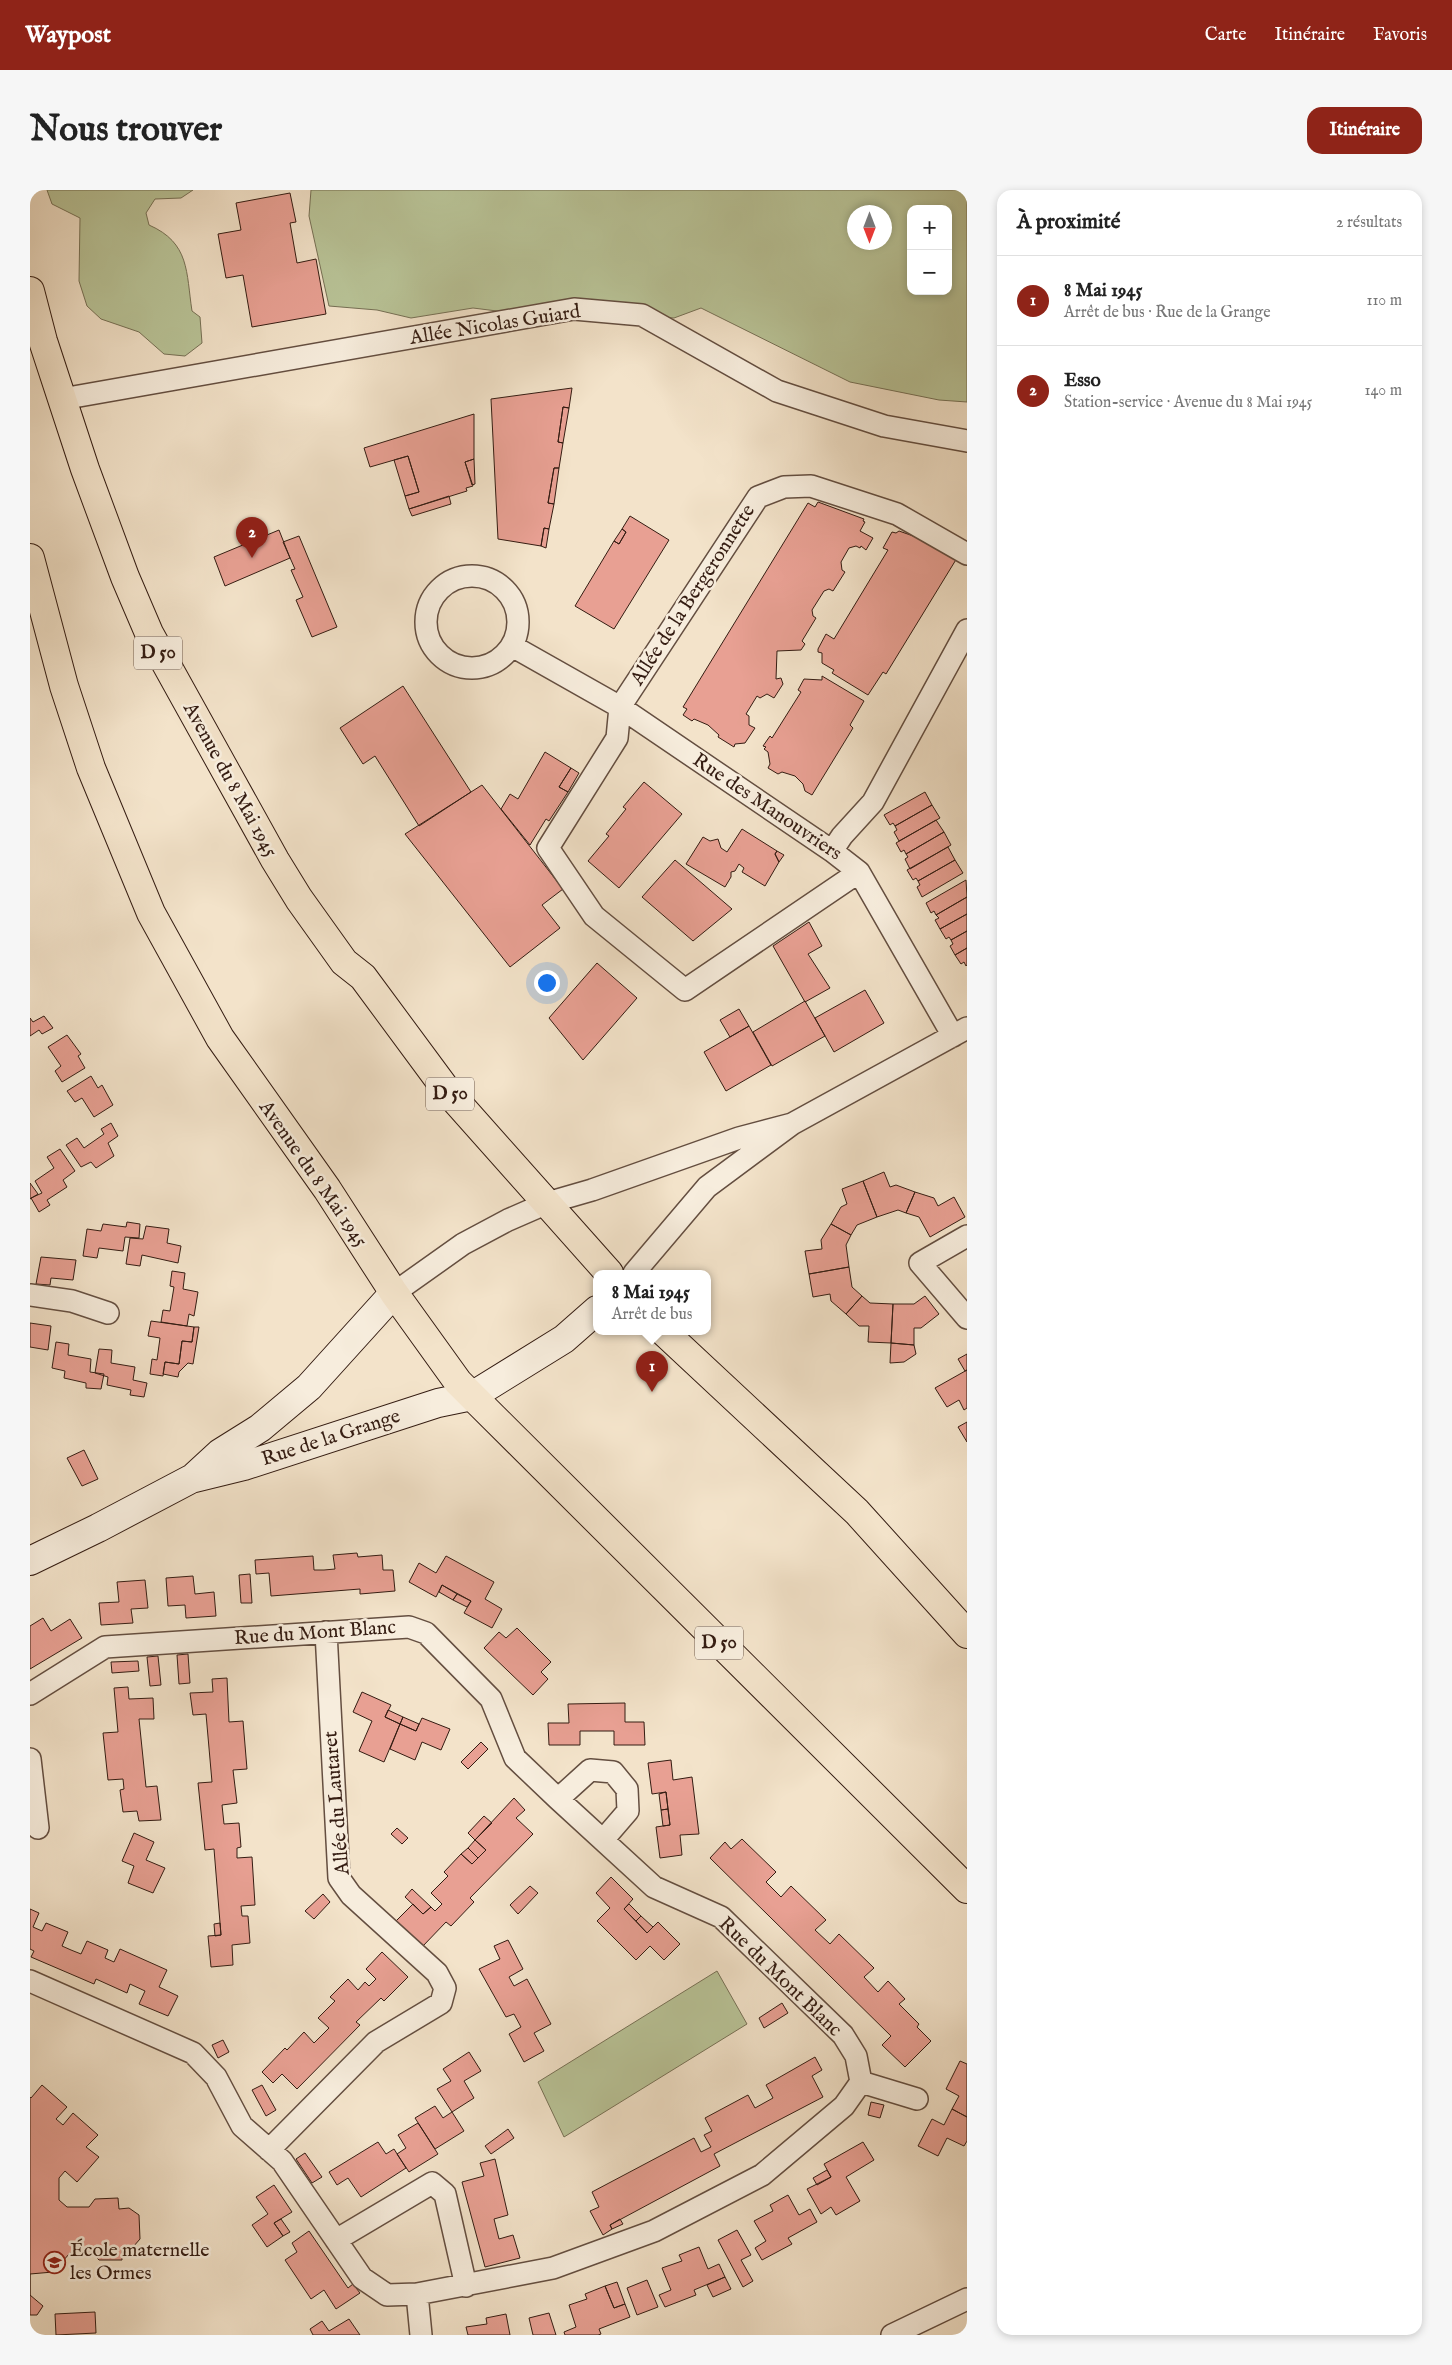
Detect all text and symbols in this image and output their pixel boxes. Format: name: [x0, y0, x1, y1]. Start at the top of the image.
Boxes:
text: Waypost: [25, 20, 111, 51]
text: Carte: [1205, 24, 1247, 47]
text: Itinéraire: [1275, 24, 1345, 47]
text: Favoris: [1373, 24, 1427, 47]
button: Itinéraire: [1307, 107, 1422, 154]
text: Nous trouver: [30, 108, 222, 153]
north arrow: [847, 205, 892, 250]
map controls: [907, 205, 952, 295]
button: +: [907, 205, 952, 250]
text: À proximité: [1017, 209, 1120, 236]
text: 2 résultats: [1336, 213, 1402, 233]
button: −: [907, 250, 952, 295]
text: 8 Mai 1945: [1064, 279, 1142, 303]
text: 1: [1030, 291, 1036, 311]
text: 110 m: [1366, 291, 1402, 311]
street label: Allée Nicolas Guiard: [407, 299, 583, 351]
text: Arrêt de bus · Rue de la Grange: [1064, 303, 1271, 323]
text: Esso: [1064, 369, 1101, 393]
text: 2: [1029, 381, 1037, 401]
text: 140 m: [1364, 381, 1402, 401]
text: Station-service · Avenue du 8 Mai 1945: [1064, 393, 1312, 413]
street label: Allée de la Bergeronnette: [624, 500, 761, 691]
pin: 2: [236, 517, 268, 558]
road number: D 50: [134, 636, 182, 669]
street label: Avenue du 8 Mai 1945: [177, 697, 283, 862]
street label: Rue des Manouvriers: [688, 748, 846, 866]
your location: [534, 970, 560, 996]
road number: D 50: [426, 1078, 474, 1111]
street label: Avenue du 8 Mai 1945: [252, 1095, 373, 1252]
popup: [593, 1270, 711, 1335]
text: 8 Mai 1945: [612, 1281, 690, 1305]
text: Arrêt de bus: [612, 1305, 692, 1325]
pin: 1: [636, 1351, 668, 1392]
street label: Rue de la Grange: [259, 1404, 403, 1472]
street label: Rue du Mont Blanc: [233, 1615, 397, 1651]
road number: D 50: [695, 1626, 743, 1660]
street label: Allée du Lautaret: [318, 1730, 356, 1877]
street label: Rue du Mont Blanc: [713, 1912, 847, 2042]
place label: École maternelle les Ormes: [70, 2238, 209, 2286]
school or university icon: École maternelle les Ormes: [42, 2250, 66, 2274]

